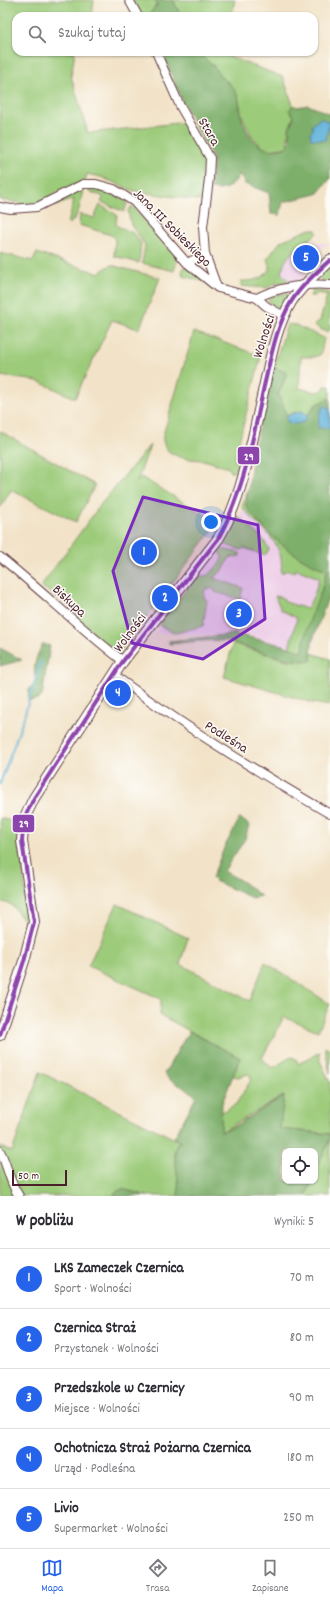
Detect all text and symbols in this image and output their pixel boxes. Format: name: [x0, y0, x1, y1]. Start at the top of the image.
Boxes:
search box: [12, 12, 318, 56]
icon: search: [26, 23, 48, 45]
text: Szukaj tutaj: [58, 23, 126, 45]
street label: Stara: [192, 114, 225, 150]
street label: Jana III Sobieskiego: [128, 185, 215, 272]
pin: 5: [293, 243, 319, 273]
street label: Wolności: [249, 312, 281, 361]
line badge: 29: [237, 446, 260, 465]
text: 29: [244, 450, 254, 466]
your location: [201, 512, 221, 532]
pin: 1: [131, 537, 157, 567]
street label: Biskupa: [47, 581, 90, 623]
pin: 2: [152, 583, 178, 613]
pin: 3: [226, 599, 252, 629]
street label: Wolności: [109, 609, 152, 657]
pin: 4: [105, 678, 131, 708]
street label: Podleśna: [200, 717, 252, 759]
line badge: 29: [12, 814, 35, 833]
text: 29: [19, 817, 29, 833]
map controls: [282, 1148, 318, 1184]
button: locate: [282, 1148, 318, 1184]
scale bar: [12, 1168, 67, 1187]
text: 50 m: [18, 1169, 39, 1185]
text: W pobliżu: [16, 1210, 73, 1234]
text: Wyniki: 5: [274, 1213, 314, 1232]
text: LKS Zameczek Czernica: [54, 1258, 184, 1280]
text: 1: [28, 1269, 30, 1288]
text: 70 m: [290, 1269, 314, 1288]
text: Sport · Wolności: [54, 1280, 131, 1299]
text: Czernica Straż: [54, 1318, 136, 1340]
text: 2: [26, 1329, 32, 1348]
text: 80 m: [290, 1329, 314, 1348]
text: Przystanek · Wolności: [54, 1340, 159, 1359]
text: Przedszkole w Czernicy: [54, 1378, 184, 1400]
text: 3: [26, 1389, 32, 1408]
text: 90 m: [289, 1389, 314, 1408]
text: Miejsce · Wolności: [54, 1400, 140, 1419]
text: Ochotnicza Straż Pożarna Czernica: [54, 1438, 251, 1460]
text: 4: [26, 1449, 32, 1468]
text: 180 m: [287, 1449, 314, 1468]
text: Urząd · Podleśna: [54, 1460, 135, 1479]
text: Livio: [54, 1498, 79, 1520]
text: 5: [26, 1509, 32, 1528]
text: 250 m: [283, 1509, 314, 1528]
text: Supermarket · Wolności: [54, 1520, 168, 1539]
tab: Mapa: [41, 1557, 63, 1597]
tab: Trasa: [146, 1557, 169, 1597]
tab: Zapisane: [252, 1557, 289, 1597]

